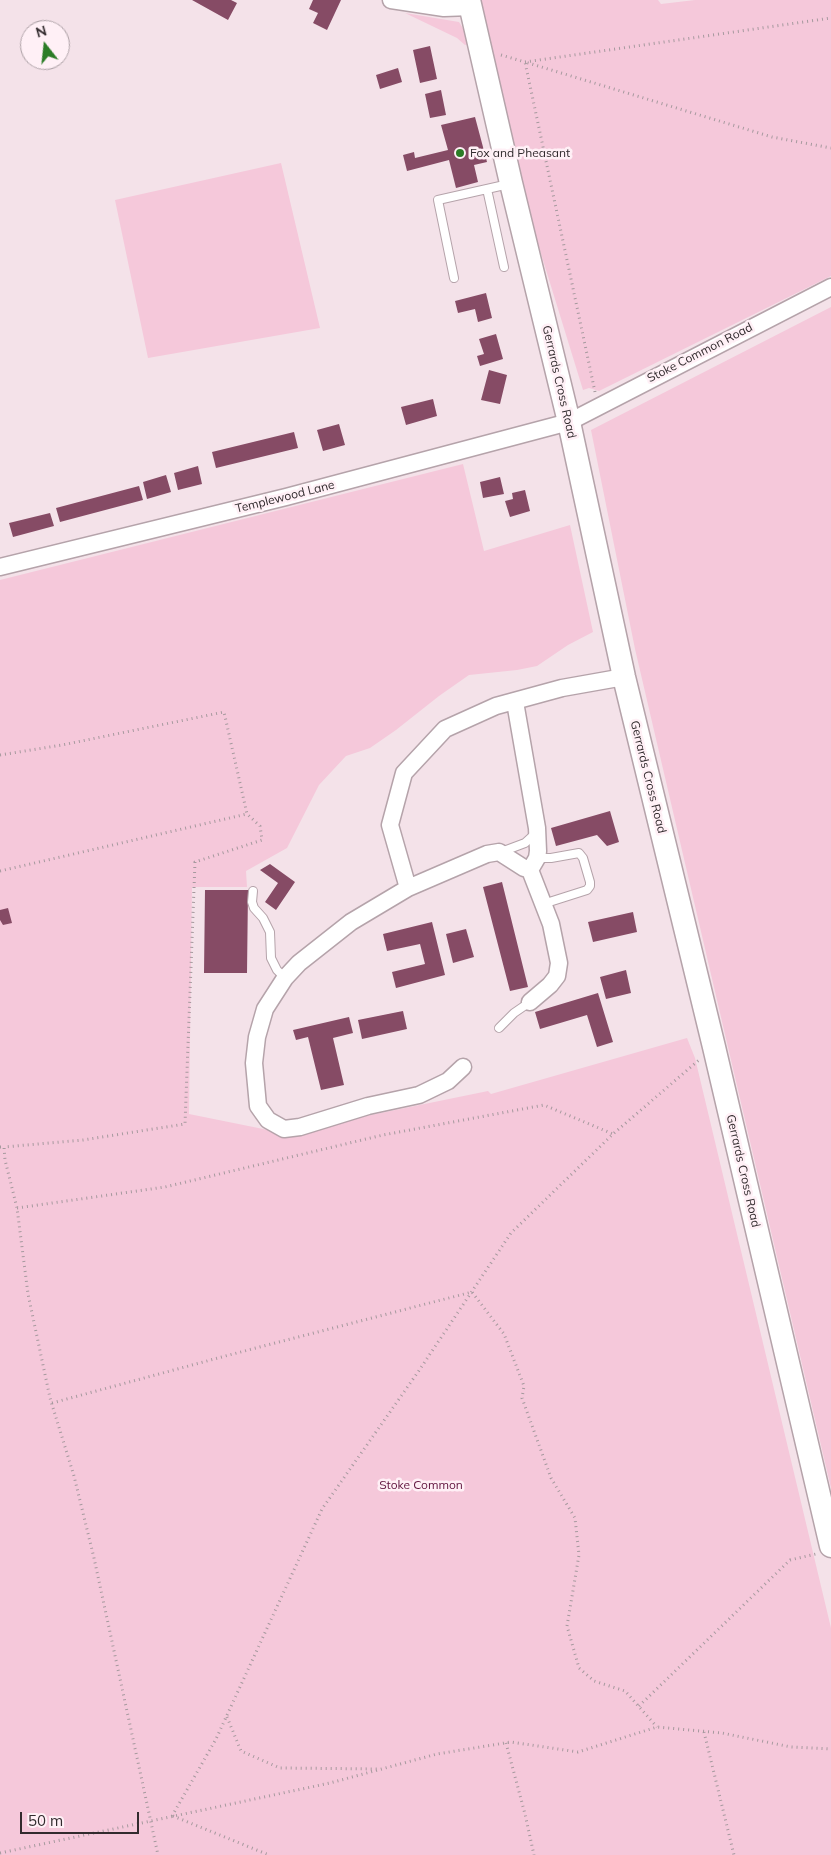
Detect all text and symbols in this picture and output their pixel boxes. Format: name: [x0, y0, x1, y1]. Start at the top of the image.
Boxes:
north arrow: [20, 20, 70, 70]
text: N: [34, 21, 49, 42]
place label: Fox and Pheasant: [470, 146, 570, 160]
marker: Fox and Pheasant: [454, 147, 466, 159]
street label: Stoke Common Road: [645, 320, 755, 386]
street label: Gerrards Cross Road: [539, 324, 579, 440]
street label: Templewood Lane: [234, 478, 336, 516]
street label: Gerrards Cross Road: [627, 719, 669, 835]
street label: Gerrards Cross Road: [723, 1113, 763, 1229]
park label: Stoke Common: [379, 1478, 463, 1492]
scale bar: [22, 1802, 141, 1834]
text: 50 m: [28, 1811, 63, 1830]

